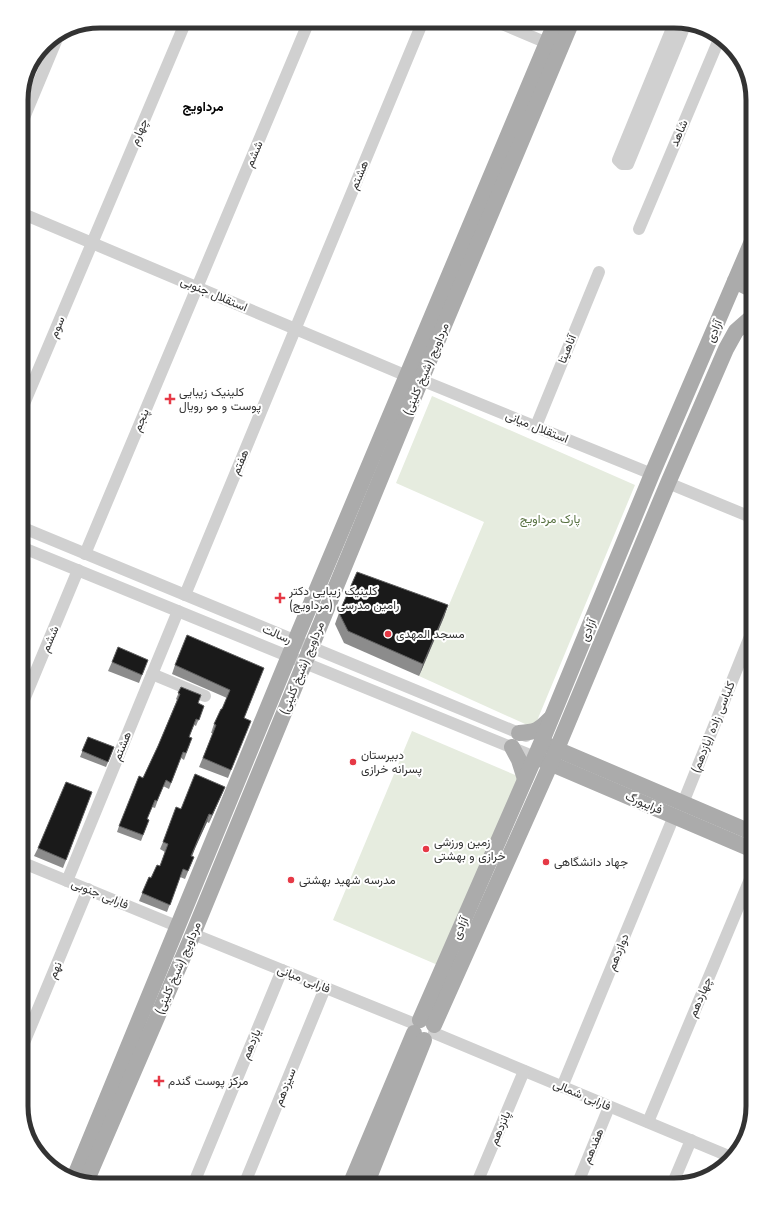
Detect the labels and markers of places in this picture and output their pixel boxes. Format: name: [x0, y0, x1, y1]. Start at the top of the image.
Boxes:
place label: کلینیک زیبایی پوست و مو رویال: [179, 383, 261, 415]
marker: کلینیک زیبایی پوست و مو رویال: [164, 393, 176, 405]
place label: کلینیک زیبایی دکتر رامین مدرسی (مرداویج): [288, 582, 399, 614]
marker: کلینیک زیبایی دکتر رامین مدرسی (مرداویج): [274, 592, 286, 604]
place label: مسجد المهدی: [396, 625, 465, 643]
marker: مسجد المهدی: [383, 629, 393, 639]
place label: دبیرستان پسرانه خرازی: [361, 746, 422, 778]
marker: دبیرستان پسرانه خرازی: [348, 757, 358, 767]
place label: زمین ورزشی خرازی و بهشتی: [434, 833, 505, 865]
marker: زمین ورزشی خرازی و بهشتی: [421, 844, 431, 854]
place label: جهاد دانشگاهی: [554, 853, 628, 871]
marker: جهاد دانشگاهی: [541, 857, 551, 867]
place label: مدرسه شهید بهشتی: [299, 871, 396, 889]
marker: مدرسه شهید بهشتی: [286, 875, 296, 885]
place label: مرکز پوست گندم: [168, 1072, 248, 1090]
marker: مرکز پوست گندم: [153, 1075, 165, 1087]

